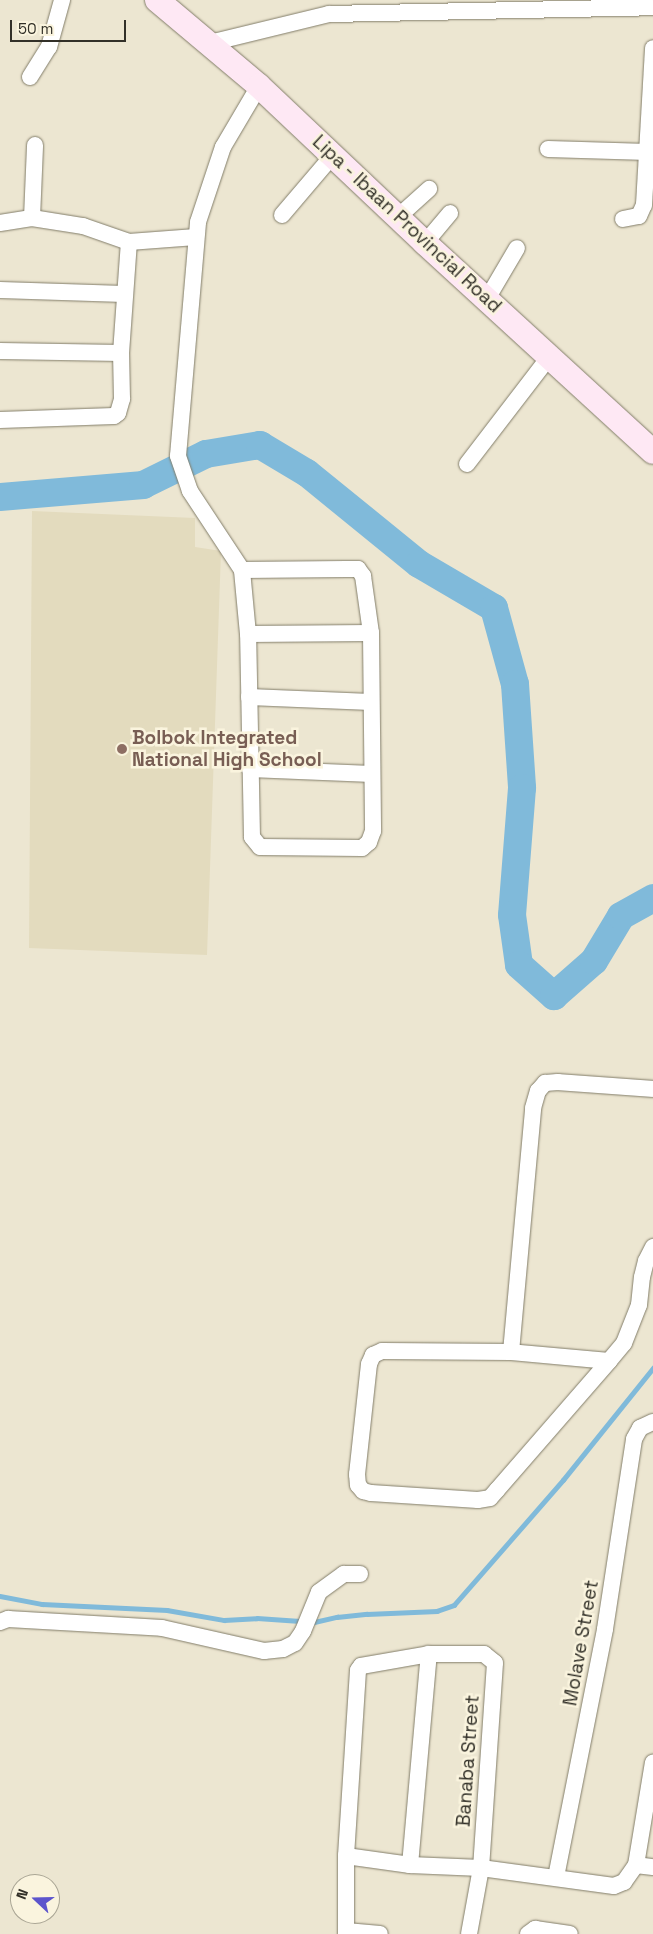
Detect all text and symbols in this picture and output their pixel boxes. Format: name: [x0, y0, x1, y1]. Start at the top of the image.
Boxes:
scale bar: [12, 10, 129, 42]
text: 50 m: [18, 19, 53, 38]
street label: Lipa - Ibaan Provincial Road: [307, 130, 507, 318]
place label: Bolbok Integrated National High School: [132, 727, 322, 771]
marker: Bolbok Integrated National High School: [116, 743, 128, 755]
street label: Molave Street: [559, 1578, 603, 1708]
street label: Banaba Street: [452, 1694, 484, 1828]
north arrow: [10, 1874, 60, 1924]
text: N: [12, 1886, 32, 1902]

